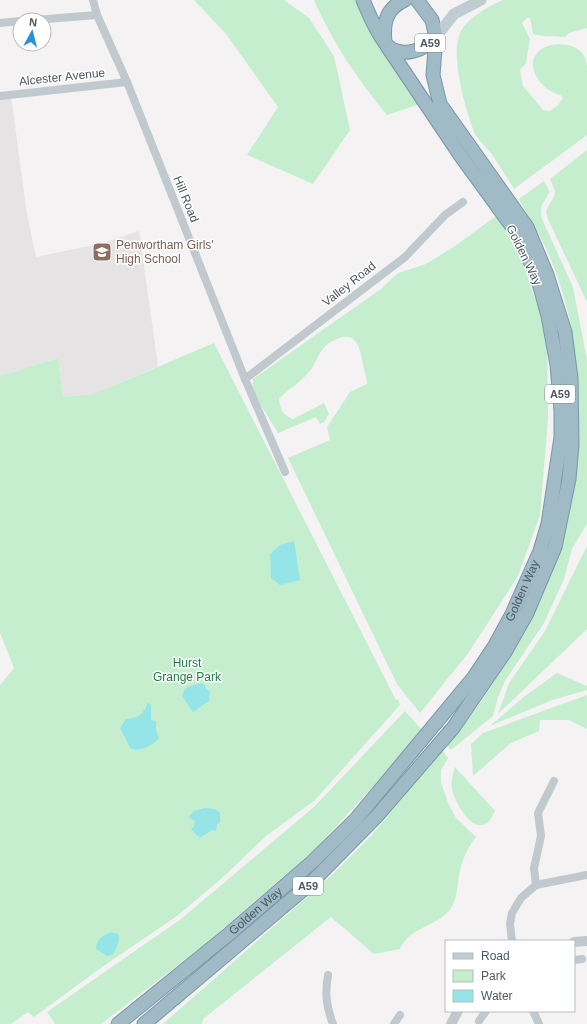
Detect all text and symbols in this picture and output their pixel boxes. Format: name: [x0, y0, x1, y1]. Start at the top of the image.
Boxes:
north arrow: [12, 12, 52, 52]
text: N: [29, 16, 38, 29]
road number: A59: [415, 34, 445, 52]
street label: Alcester Avenue: [18, 65, 106, 88]
street label: Hill Road: [170, 174, 202, 224]
street label: Golden Way: [503, 222, 545, 288]
place label: Penwortham Girls' High School: [116, 238, 214, 266]
school or university icon: Penwortham Girls' High School: [91, 241, 113, 263]
street label: Valley Road: [320, 259, 378, 309]
road number: A59: [545, 385, 575, 403]
street label: Golden Way: [502, 558, 542, 624]
park label: Hurst Grange Park: [153, 656, 222, 684]
road number: A59: [293, 877, 323, 895]
street label: Golden Way: [226, 884, 285, 938]
legend: [445, 940, 575, 1012]
text: Road: [481, 949, 510, 963]
text: Park: [481, 969, 507, 983]
text: Water: [481, 989, 513, 1003]

